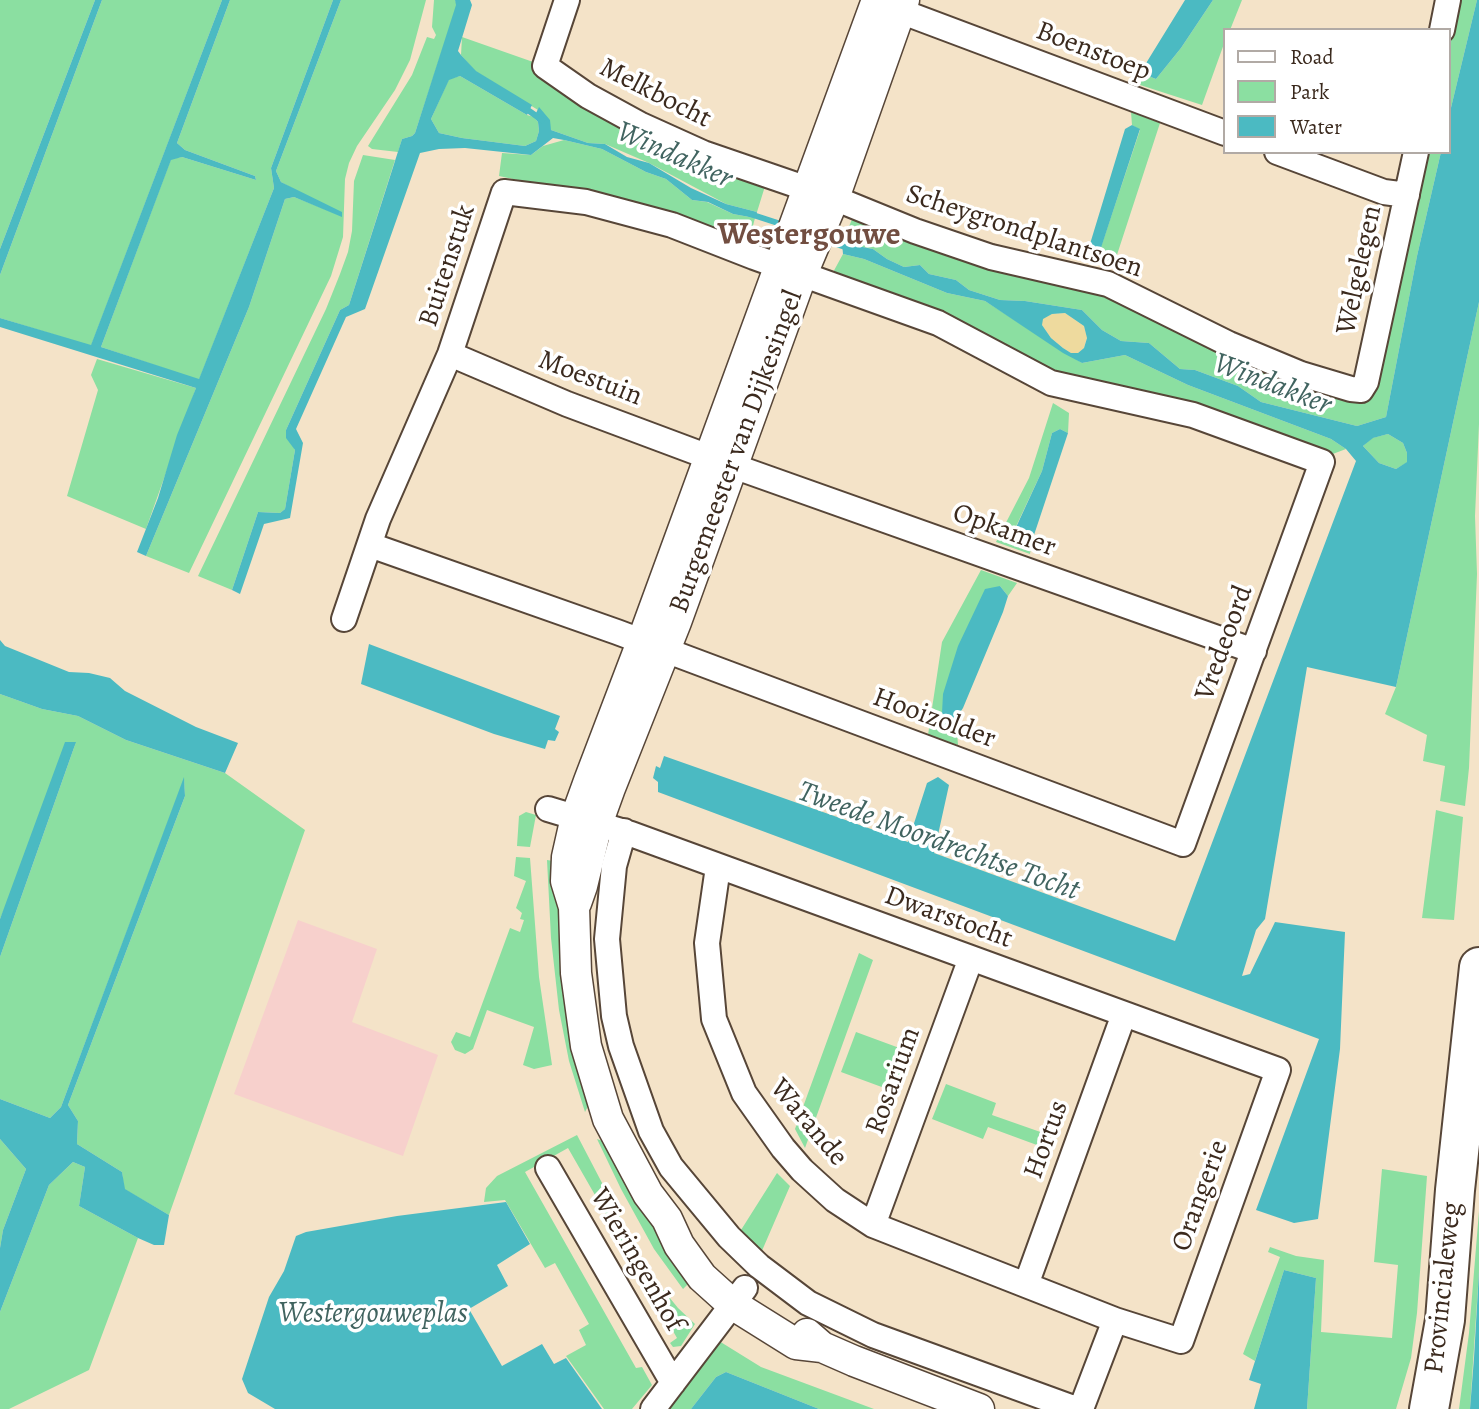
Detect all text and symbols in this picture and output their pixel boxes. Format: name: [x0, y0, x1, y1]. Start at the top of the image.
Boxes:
street label: Boenstoep: [1031, 15, 1155, 89]
legend: [1224, 28, 1451, 154]
text: Road: [1290, 43, 1334, 71]
street label: Melkbocht: [594, 52, 716, 136]
text: Park: [1290, 78, 1329, 106]
text: Water: [1290, 113, 1342, 141]
water label: Windakker: [610, 114, 738, 198]
street label: Scheygrondplantsoen: [901, 178, 1147, 286]
street label: Buitenstuk: [412, 201, 484, 331]
street label: Welgelegen: [1330, 202, 1390, 338]
district label: Westergouwe: [717, 217, 901, 255]
street label: Burgemeester van Dijkesingel: [663, 286, 811, 618]
street label: Moestuin: [533, 344, 647, 414]
water label: Windakker: [1208, 346, 1336, 424]
street label: Opkamer: [948, 497, 1060, 565]
street label: Vredeoord: [1189, 581, 1261, 705]
street label: Hooizolder: [868, 681, 1000, 757]
water label: Tweede Moordrechtse Tocht: [793, 774, 1083, 910]
street label: Dwarstocht: [880, 879, 1016, 957]
street label: Rosarium: [859, 1023, 929, 1139]
street label: Warande: [762, 1073, 854, 1173]
street label: Hortus: [1017, 1096, 1077, 1184]
street label: Orangerie: [1165, 1136, 1237, 1256]
street label: Wieringenhof: [582, 1183, 690, 1337]
street label: Provincialeweg: [1418, 1200, 1470, 1376]
water label: Westergouweplas: [278, 1297, 468, 1333]

